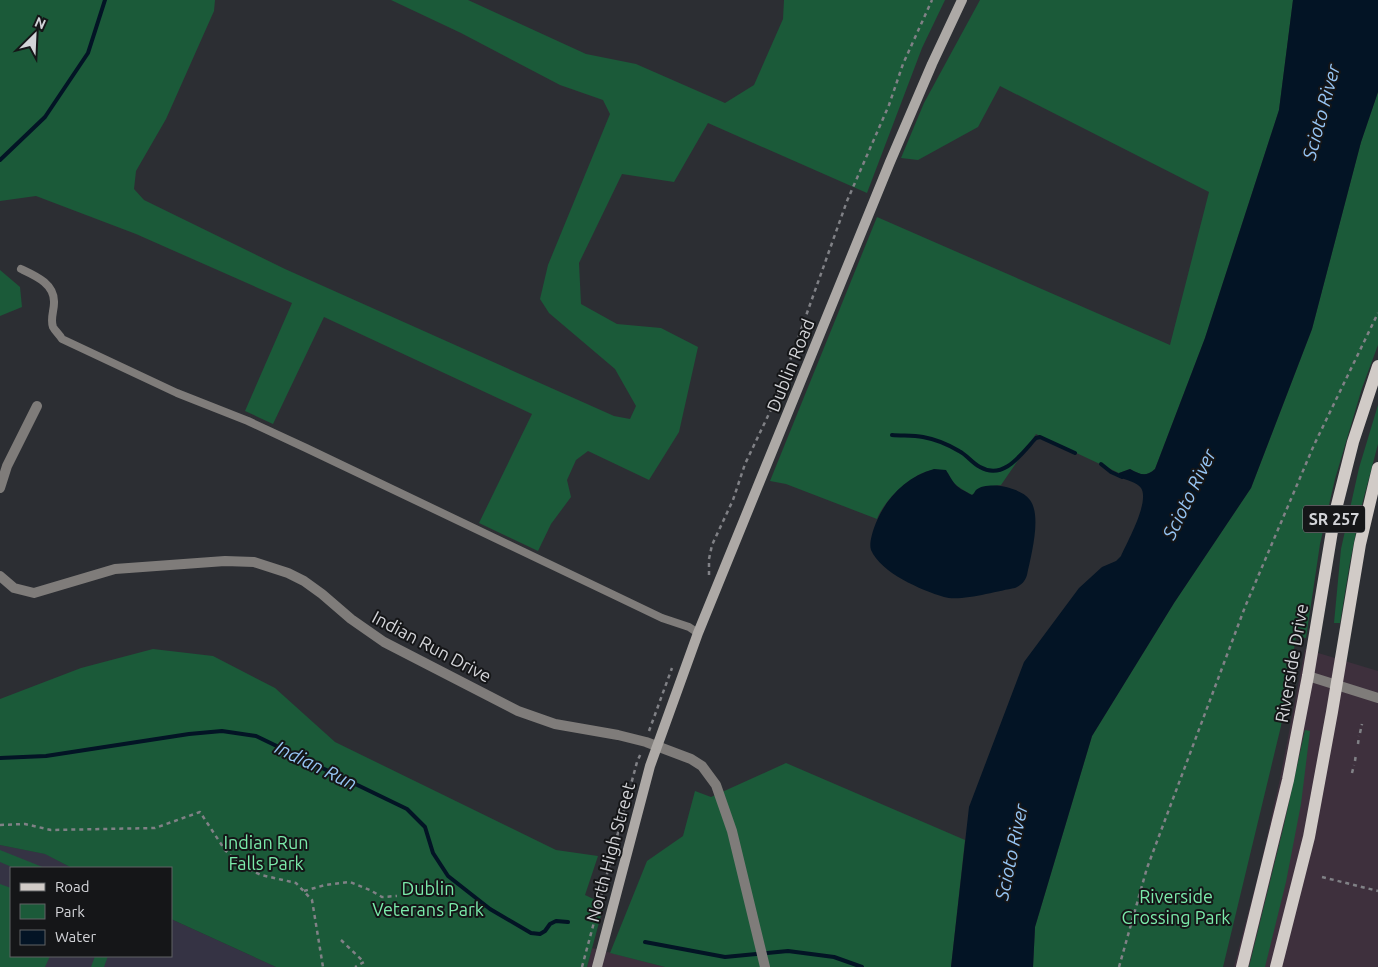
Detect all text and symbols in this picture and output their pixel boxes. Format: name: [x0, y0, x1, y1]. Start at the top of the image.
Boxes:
north arrow: [10, 10, 60, 60]
text: N: [32, 14, 48, 33]
water label: Scioto River: [1297, 61, 1344, 163]
street label: Dublin Road: [762, 316, 818, 414]
water label: Scioto River: [1157, 445, 1221, 544]
road number: SR 257: [1303, 506, 1365, 532]
street label: Riverside Drive: [1271, 602, 1311, 724]
street label: Indian Run Drive: [369, 606, 495, 686]
water label: Indian Run: [271, 736, 361, 794]
street label: North High Street: [582, 780, 638, 924]
water label: Scioto River: [990, 801, 1032, 903]
park label: Indian Run Falls Park: [223, 832, 309, 873]
legend: [10, 867, 172, 957]
text: Road: [55, 878, 90, 895]
park label: Dublin Veterans Park: [372, 878, 484, 919]
park label: Riverside Crossing Park: [1122, 886, 1230, 927]
text: Park: [55, 903, 85, 920]
text: Water: [55, 928, 96, 945]

